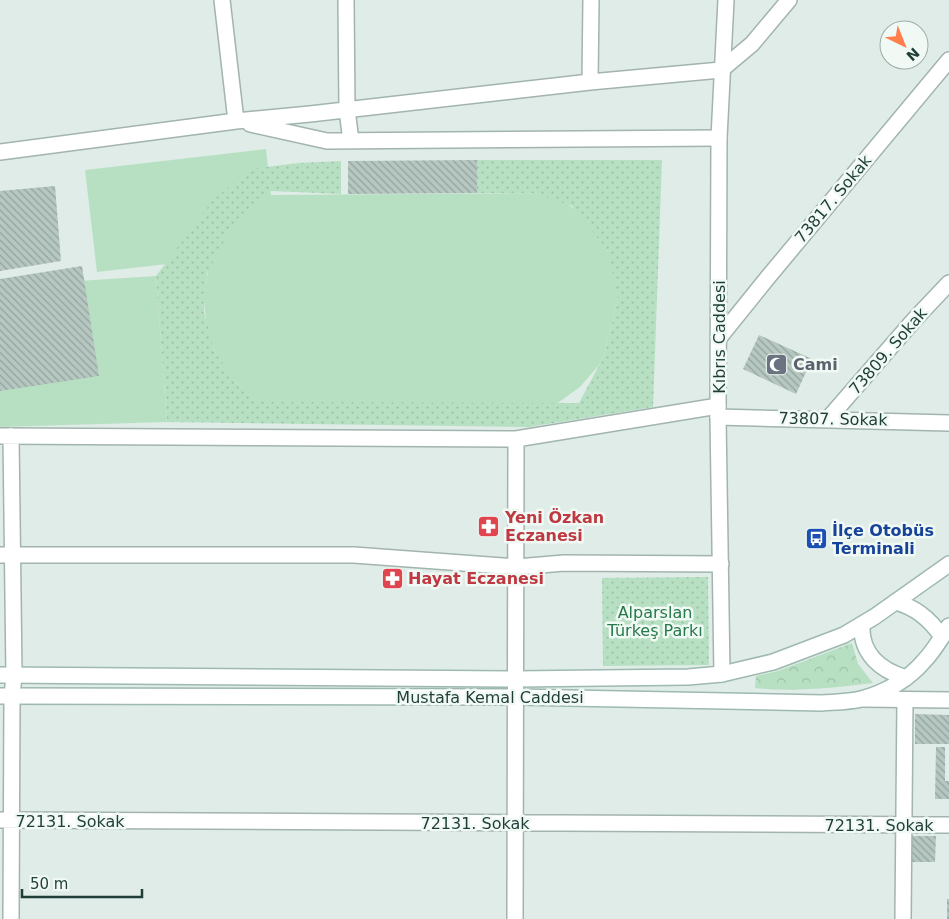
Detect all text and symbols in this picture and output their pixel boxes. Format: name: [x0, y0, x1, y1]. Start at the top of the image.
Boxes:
north arrow: [879, 20, 929, 70]
text: N: [903, 45, 923, 64]
street label: 73817. Sokak: [791, 151, 876, 247]
street label: Kıbrıs Caddesi: [710, 280, 729, 394]
street label: 73809. Sokak: [845, 303, 931, 398]
mosque icon: Cami: [765, 352, 789, 376]
place label: Cami: [793, 355, 838, 374]
street label: 73807. Sokak: [778, 409, 888, 429]
place label: Yeni Özkan Eczanesi: [504, 508, 604, 545]
pharmacy icon: Yeni Özkan Eczanesi: [477, 514, 501, 538]
place label: İlçe Otobüs Terminali: [832, 521, 934, 558]
bus stop icon: İlçe Otobüs Terminali: [804, 527, 828, 551]
pharmacy icon: Hayat Eczanesi: [380, 566, 404, 590]
place label: Hayat Eczanesi: [408, 569, 544, 588]
park label: Alparslan Türkeş Parkı: [606, 603, 703, 640]
street label: Mustafa Kemal Caddesi: [396, 688, 584, 707]
street label: 72131. Sokak: [15, 812, 125, 831]
street label: 72131. Sokak: [420, 814, 530, 833]
street label: 72131. Sokak: [824, 816, 934, 835]
scale bar: [22, 866, 142, 898]
text: 50 m: [30, 875, 68, 893]

